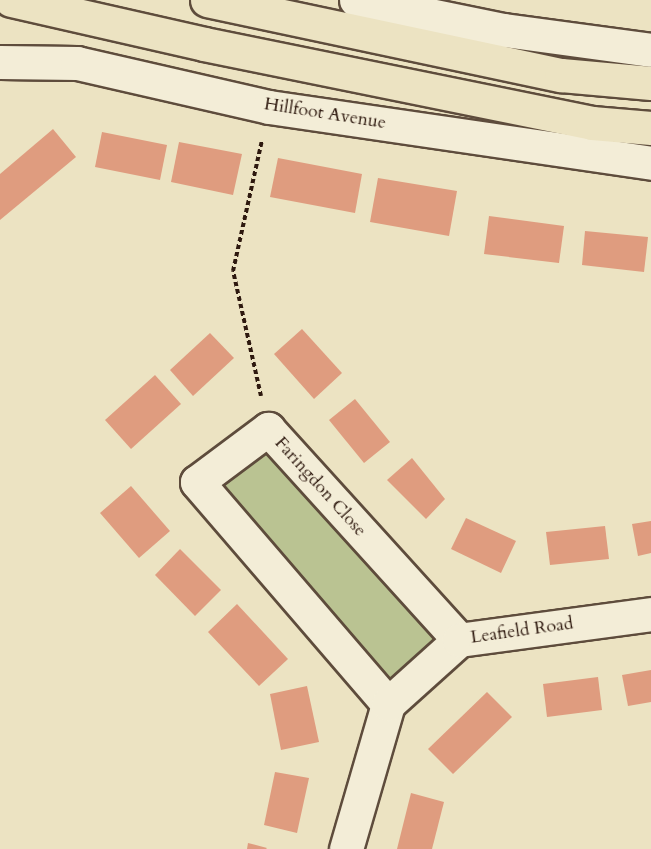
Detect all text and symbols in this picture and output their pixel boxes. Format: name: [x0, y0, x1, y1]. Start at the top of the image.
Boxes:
street label: Hillfoot Avenue: [263, 94, 387, 134]
street label: Faringdon Close: [270, 433, 370, 541]
street label: Leafield Road: [469, 613, 575, 649]

